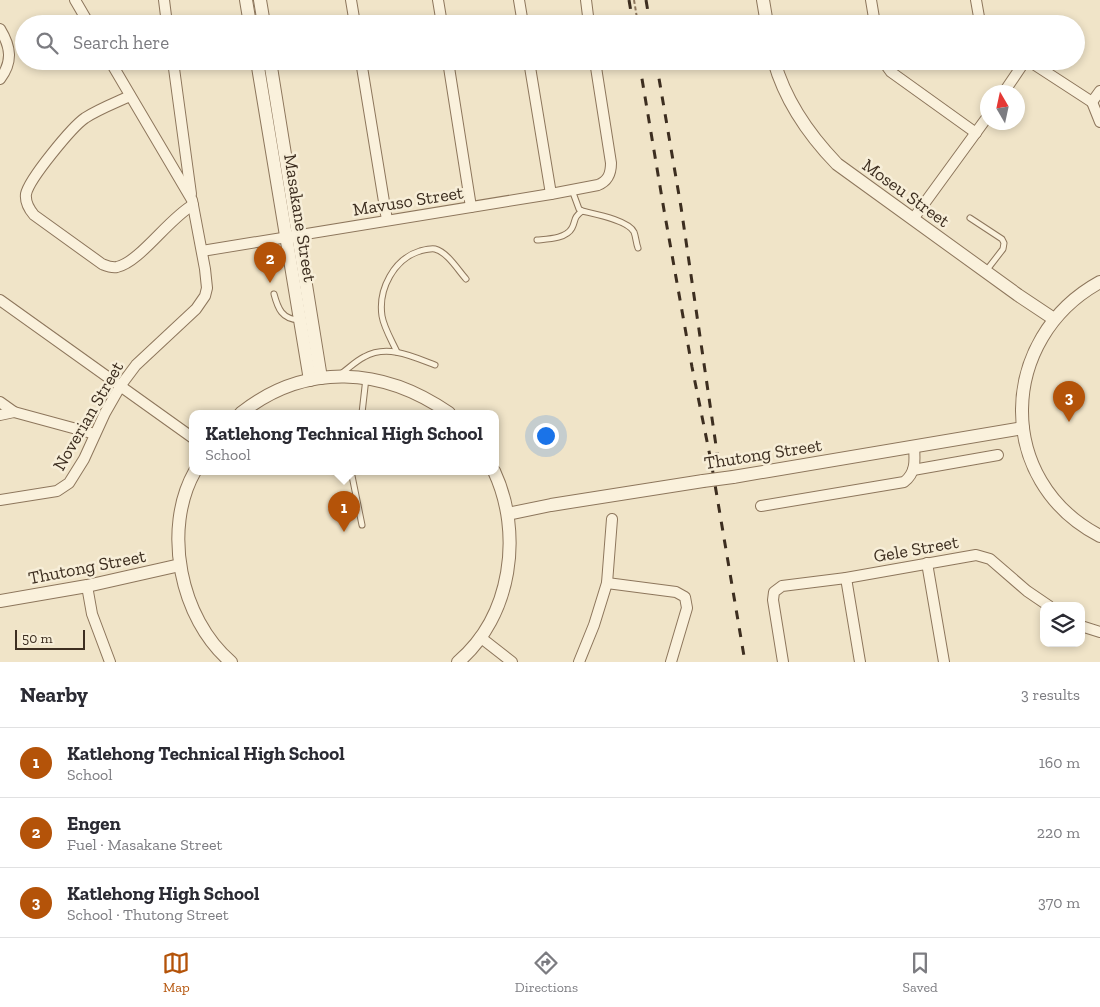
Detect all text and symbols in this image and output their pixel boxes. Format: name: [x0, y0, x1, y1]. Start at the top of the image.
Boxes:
search box: [15, 15, 1085, 70]
icon: search: [33, 29, 61, 57]
text: Search here: [73, 31, 169, 54]
north arrow: [980, 85, 1025, 130]
street label: Masakane Street: [279, 152, 321, 284]
street label: Moseu Street: [858, 154, 954, 232]
street label: Mavuso Street: [351, 181, 465, 221]
pin: 2: [254, 242, 286, 283]
street label: Noverian Street: [48, 357, 128, 474]
pin: 3: [1053, 381, 1085, 422]
popup: [189, 410, 499, 475]
text: Katlehong Technical High School: [205, 422, 483, 445]
your location: [533, 423, 559, 449]
street label: Thutong Street: [703, 434, 824, 474]
text: School: [205, 445, 251, 464]
pin: 1: [328, 491, 360, 532]
street label: Gele Street: [872, 531, 960, 567]
street label: Thutong Street: [27, 545, 148, 589]
map controls: [1040, 602, 1085, 647]
button: layers: [1040, 602, 1085, 647]
scale bar: [15, 627, 85, 650]
text: 50 m: [22, 630, 53, 647]
text: Nearby: [20, 682, 88, 707]
text: 3 results: [1021, 685, 1080, 704]
text: Katlehong Technical High School: [67, 742, 345, 765]
text: 1: [33, 753, 39, 772]
text: 160 m: [1039, 753, 1080, 772]
text: School: [67, 765, 113, 784]
text: Engen: [67, 812, 121, 835]
text: 2: [32, 823, 40, 842]
text: 220 m: [1037, 823, 1080, 842]
text: Fuel · Masakane Street: [67, 835, 222, 854]
text: Katlehong High School: [67, 882, 259, 905]
text: 3: [32, 893, 40, 912]
text: 370 m: [1038, 893, 1080, 912]
text: School · Thutong Street: [67, 905, 229, 924]
tab: Map: [162, 949, 190, 996]
tab: Directions: [515, 949, 578, 996]
tab: Saved: [903, 949, 938, 996]

